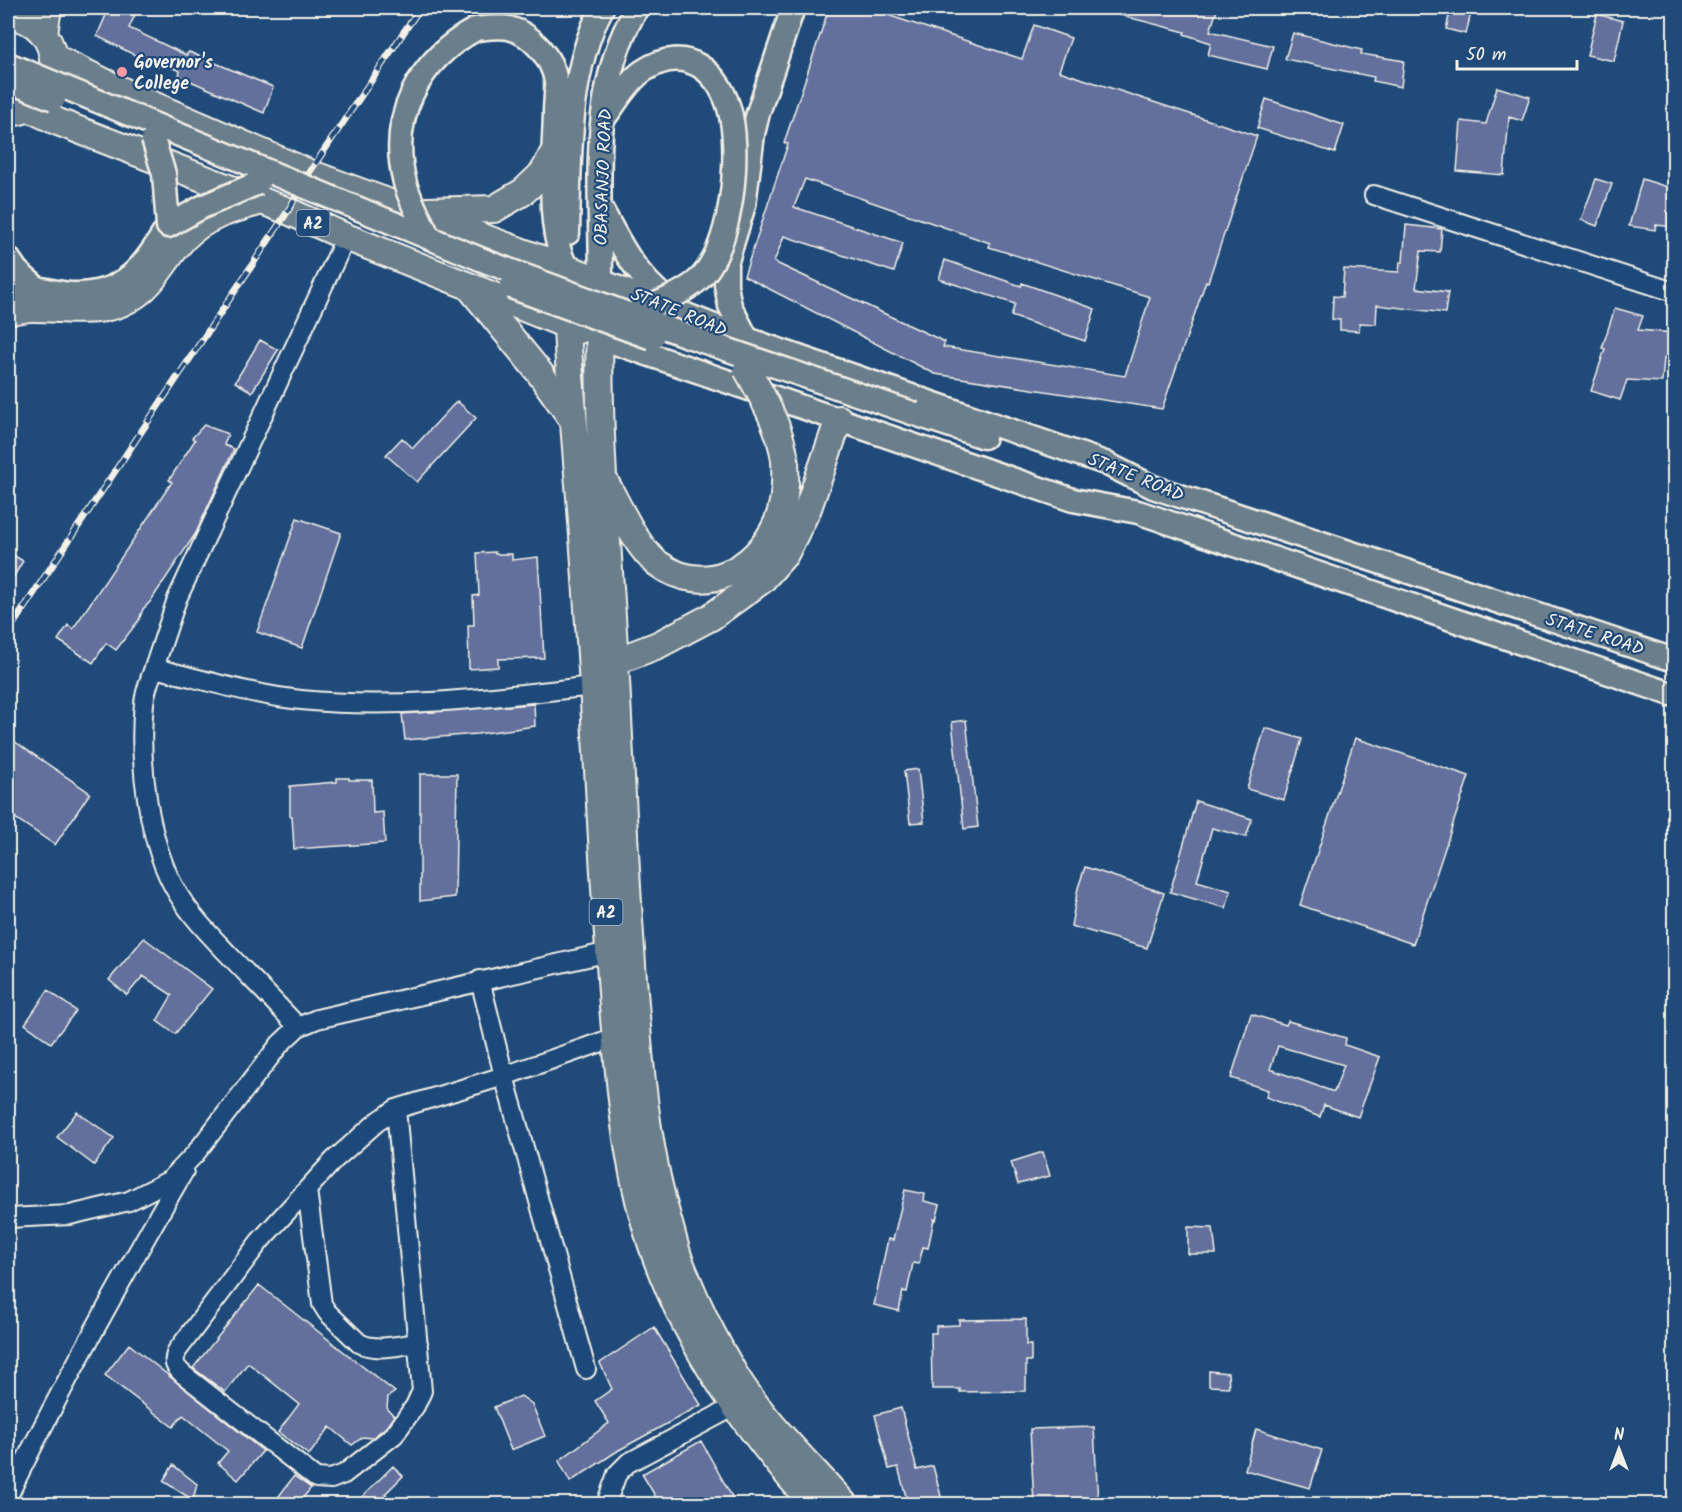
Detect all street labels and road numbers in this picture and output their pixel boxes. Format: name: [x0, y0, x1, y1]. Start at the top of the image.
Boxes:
street label: OBASANJO ROAD: [588, 108, 621, 246]
road number: A2: [296, 210, 330, 236]
street label: STATE ROAD: [626, 281, 731, 346]
street label: STATE ROAD: [1083, 446, 1188, 511]
street label: STATE ROAD: [1542, 606, 1648, 665]
road number: A2: [590, 899, 622, 925]

